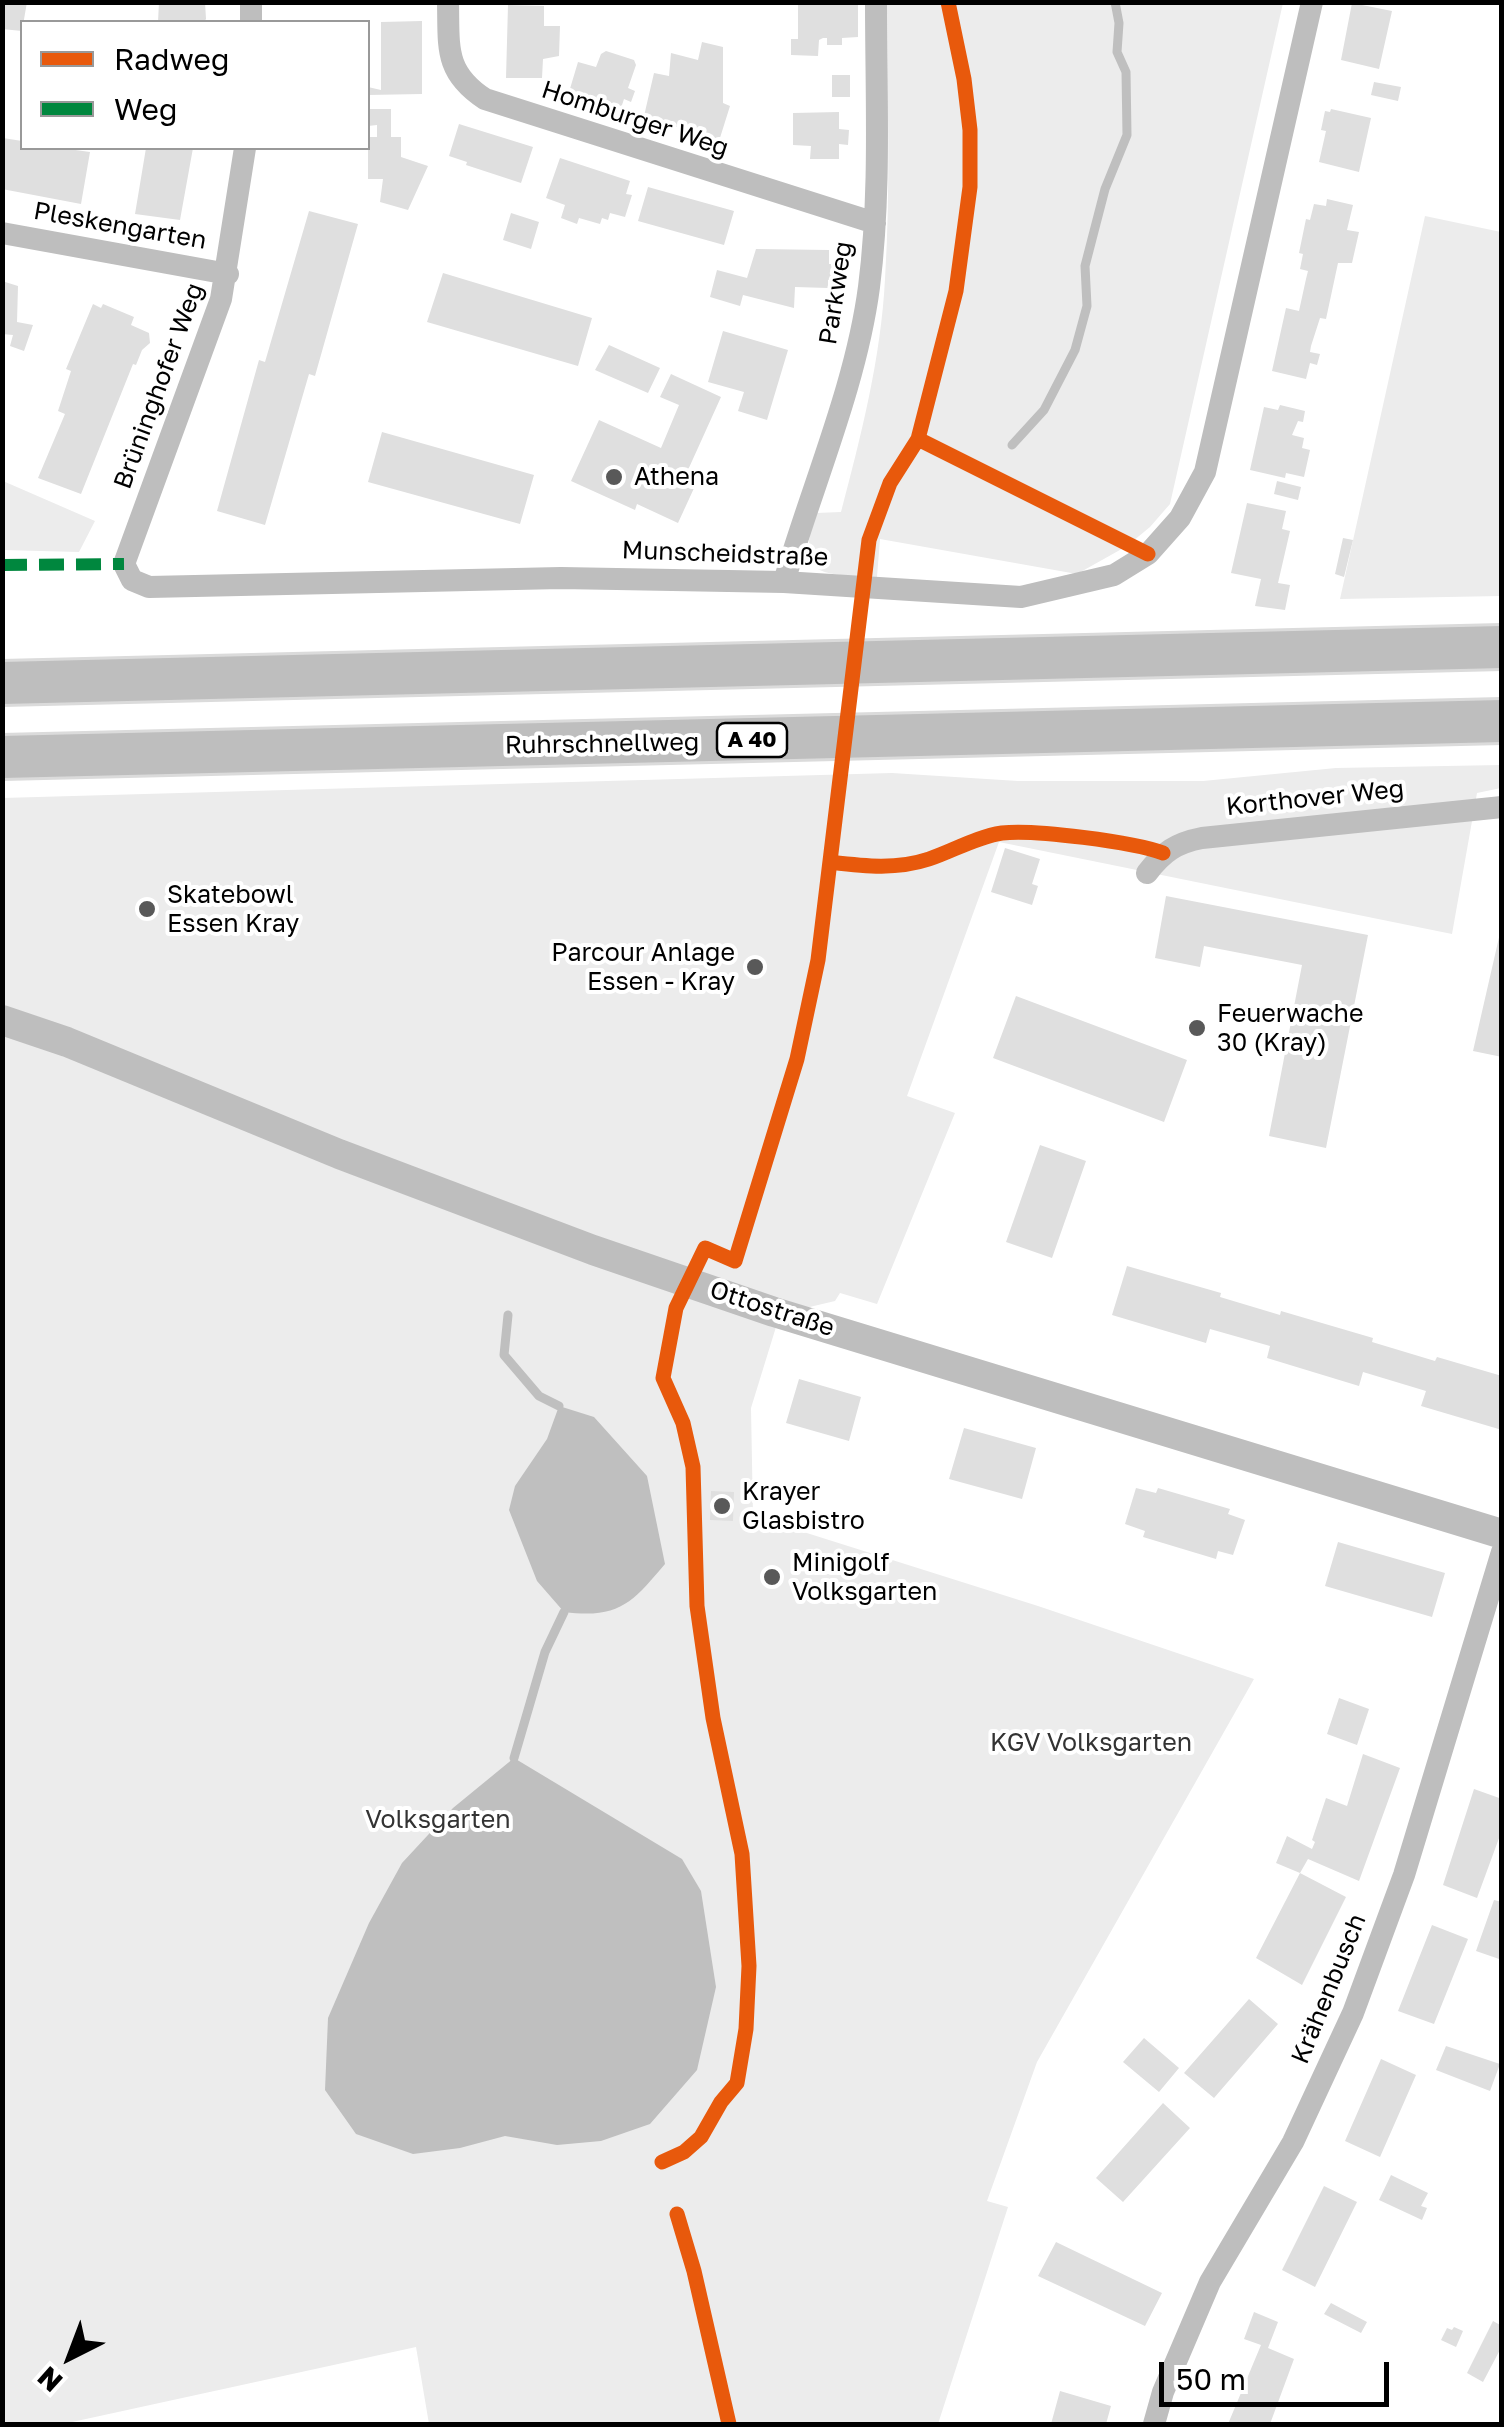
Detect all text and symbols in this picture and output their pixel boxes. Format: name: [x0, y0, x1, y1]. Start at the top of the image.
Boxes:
legend: [20, 20, 370, 150]
text: Radweg: [114, 41, 229, 77]
street label: Homburger Weg: [538, 75, 732, 163]
text: Weg: [114, 91, 177, 127]
street label: Pleskengarten: [31, 196, 209, 256]
street label: Parkweg: [813, 239, 859, 347]
street label: Brüninghofer Weg: [108, 279, 210, 493]
place label: Athena: [634, 462, 719, 492]
marker: Athena: [603, 466, 625, 488]
street label: Munscheidstraße: [621, 535, 829, 573]
road number: A 40: [717, 723, 787, 757]
street label: Ruhrschnellweg: [505, 727, 699, 761]
street label: Korthover Weg: [1225, 774, 1405, 822]
place label: Skatebowl Essen Kray: [167, 880, 299, 939]
marker: Skatebowl Essen Kray: [136, 898, 158, 920]
place label: Parcour Anlage Essen - Kray: [551, 938, 735, 997]
marker: Parcour Anlage Essen - Kray: [744, 956, 766, 978]
place label: Feuerwache 30 (Kray): [1217, 999, 1363, 1058]
marker: Feuerwache 30 (Kray): [1186, 1017, 1208, 1039]
street label: Ottostraße: [706, 1275, 838, 1343]
place label: Krayer Glasbistro: [742, 1477, 865, 1536]
marker: Krayer Glasbistro: [711, 1495, 733, 1517]
place label: Minigolf Volksgarten: [792, 1548, 937, 1607]
marker: Minigolf Volksgarten: [761, 1566, 783, 1588]
park label: KGV Volksgarten: [990, 1728, 1192, 1758]
park label: Volksgarten: [365, 1805, 511, 1835]
street label: Krähenbusch: [1285, 1910, 1373, 2068]
north arrow: [20, 2307, 120, 2407]
scale bar: [1164, 2342, 1394, 2404]
text: N: [31, 2360, 69, 2399]
text: 50 m: [1176, 2361, 1246, 2397]

